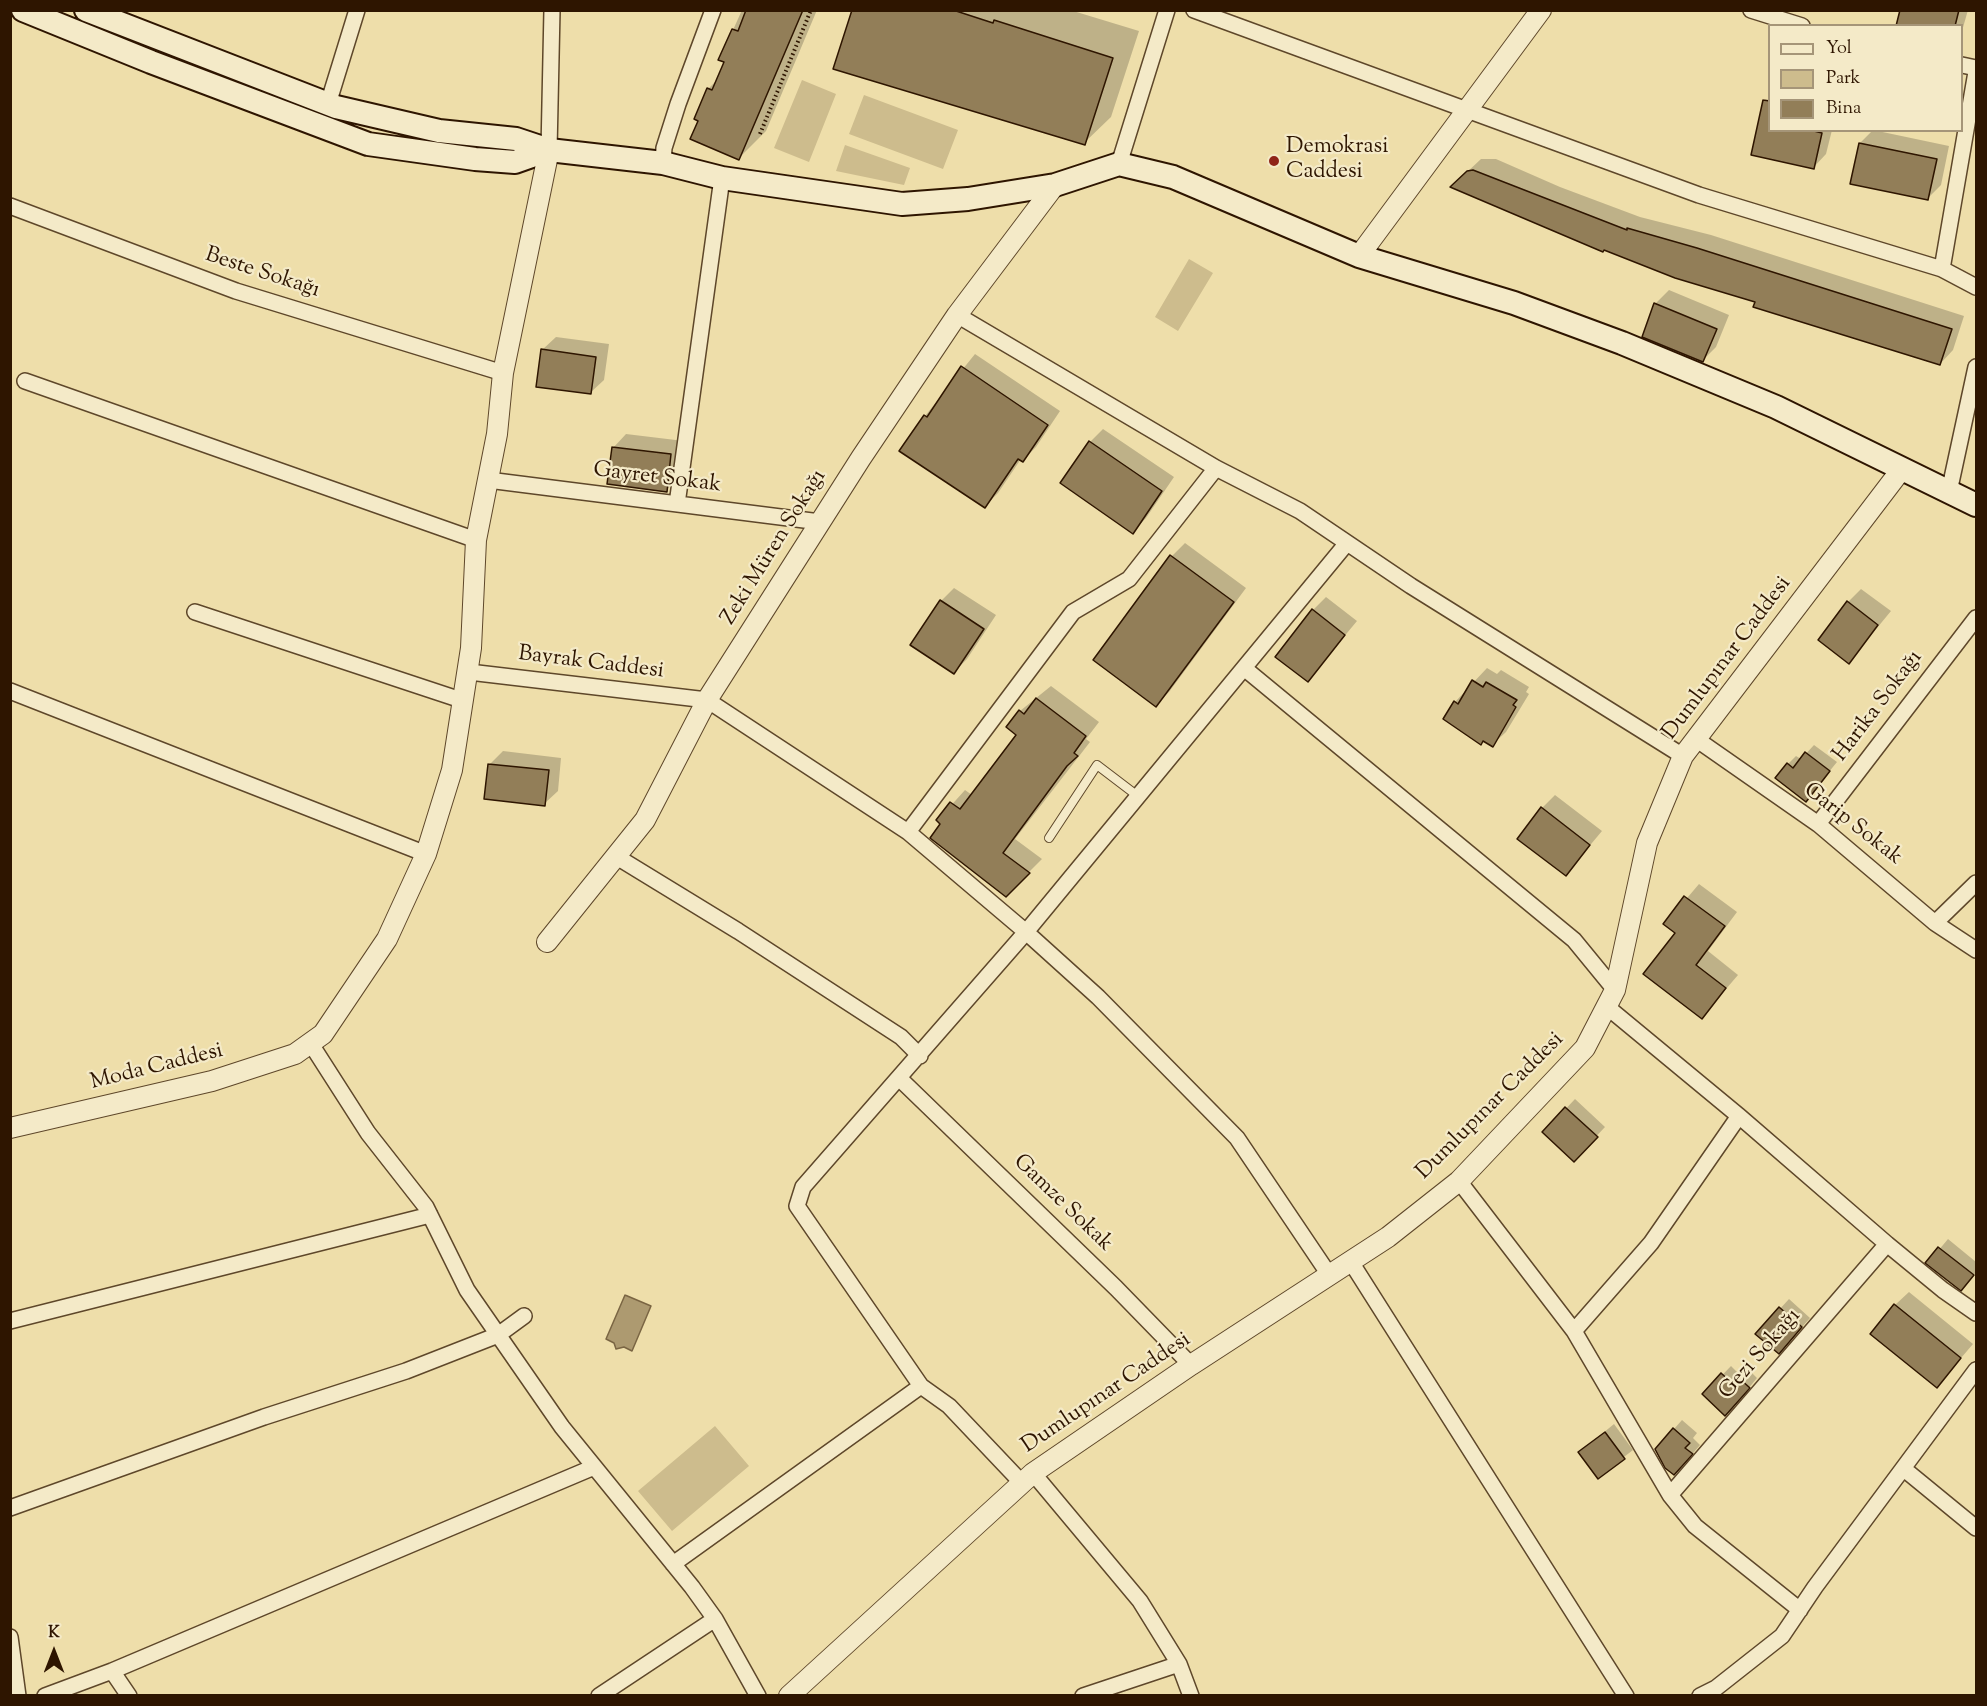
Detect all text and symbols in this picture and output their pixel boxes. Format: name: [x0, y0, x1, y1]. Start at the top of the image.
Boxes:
legend: [1768, 24, 1963, 132]
text: Yol: [1826, 36, 1852, 62]
text: Park: [1826, 66, 1860, 92]
text: Bina: [1826, 96, 1861, 122]
place label: Demokrasi Caddesi: [1286, 135, 1388, 186]
marker: Demokrasi Caddesi: [1267, 154, 1281, 168]
street label: Beste Sokağı: [201, 243, 323, 305]
street label: Gayret Sokak: [592, 458, 722, 500]
street label: Zeki Müren Sokağı: [717, 466, 833, 630]
street label: Dumlupınar Caddesi: [1658, 572, 1798, 746]
street label: Bayrak Caddesi: [517, 642, 665, 686]
street label: Harika Sokağı: [1829, 646, 1929, 768]
street label: Garip Sokak: [1797, 778, 1907, 872]
street label: Dumlupınar Caddesi: [1412, 1028, 1570, 1186]
street label: Moda Caddesi: [88, 1039, 226, 1097]
street label: Gamze Sokak: [1007, 1150, 1117, 1258]
street label: Gezi Sokağı: [1715, 1304, 1807, 1406]
street label: Dumlupınar Caddesi: [1018, 1328, 1196, 1460]
north arrow: [24, 1622, 84, 1682]
text: K: [48, 1622, 60, 1645]

